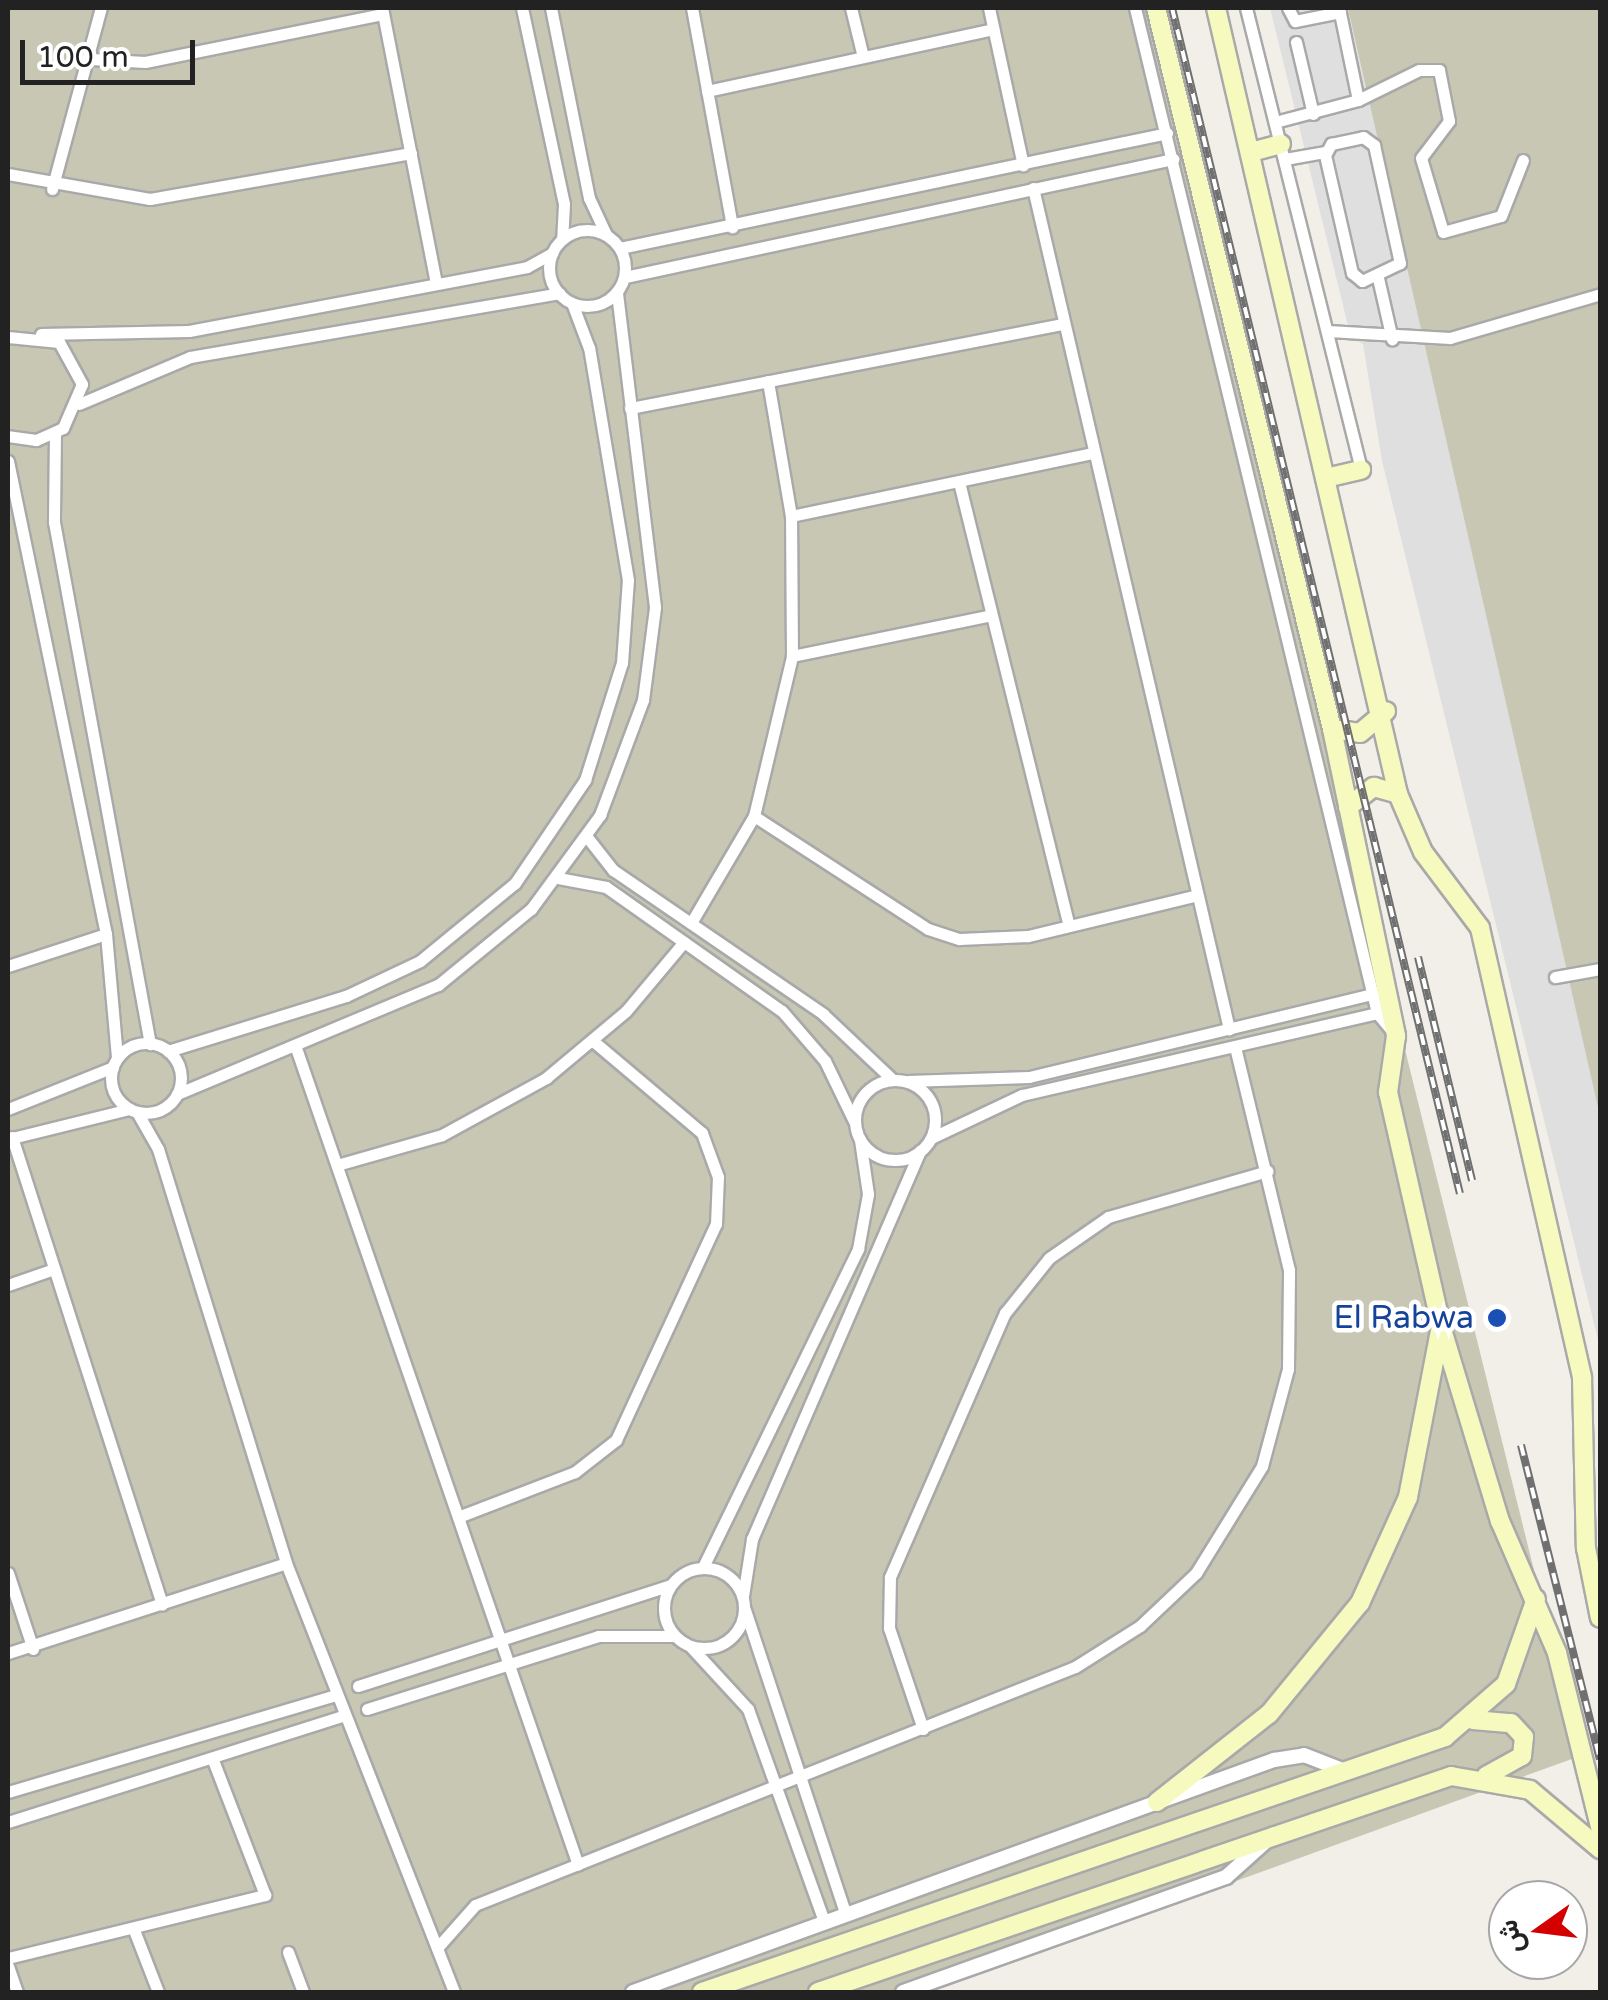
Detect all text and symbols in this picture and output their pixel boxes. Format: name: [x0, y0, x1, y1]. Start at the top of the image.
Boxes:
scale bar: [25, 20, 200, 82]
text: 100 m: [37, 39, 129, 76]
place label: El Rabwa: [1333, 1299, 1474, 1337]
marker: El Rabwa: [1484, 1305, 1510, 1331]
north arrow: [1488, 1880, 1588, 1980]
text: ش: [1490, 1916, 1531, 1957]

